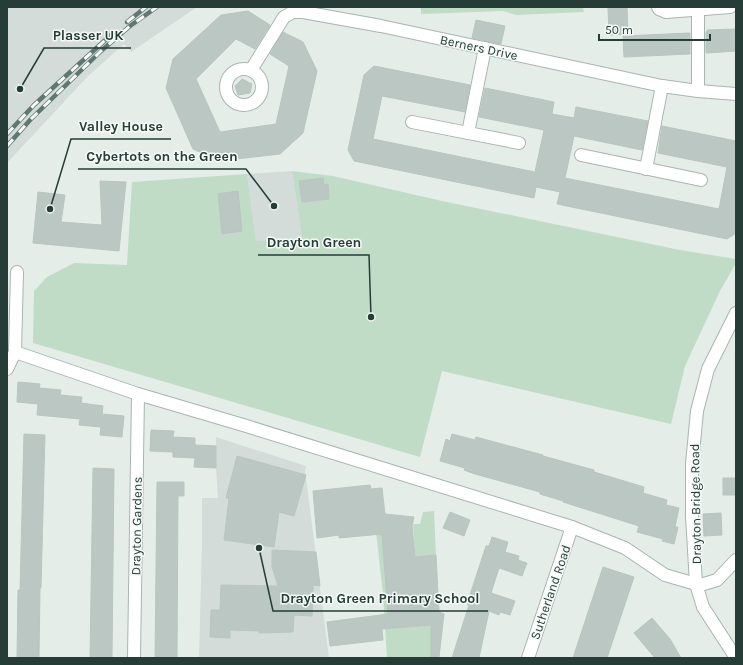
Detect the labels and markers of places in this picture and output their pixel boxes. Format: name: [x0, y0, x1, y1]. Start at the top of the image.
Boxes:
callout: Plasser UK: [44, 22, 131, 48]
callout: Valley House: [71, 113, 171, 139]
callout: Cybertots on the Green: [78, 143, 246, 169]
callout: Drayton Green: [258, 229, 369, 255]
callout: Drayton Green Primary School: [273, 585, 488, 611]

